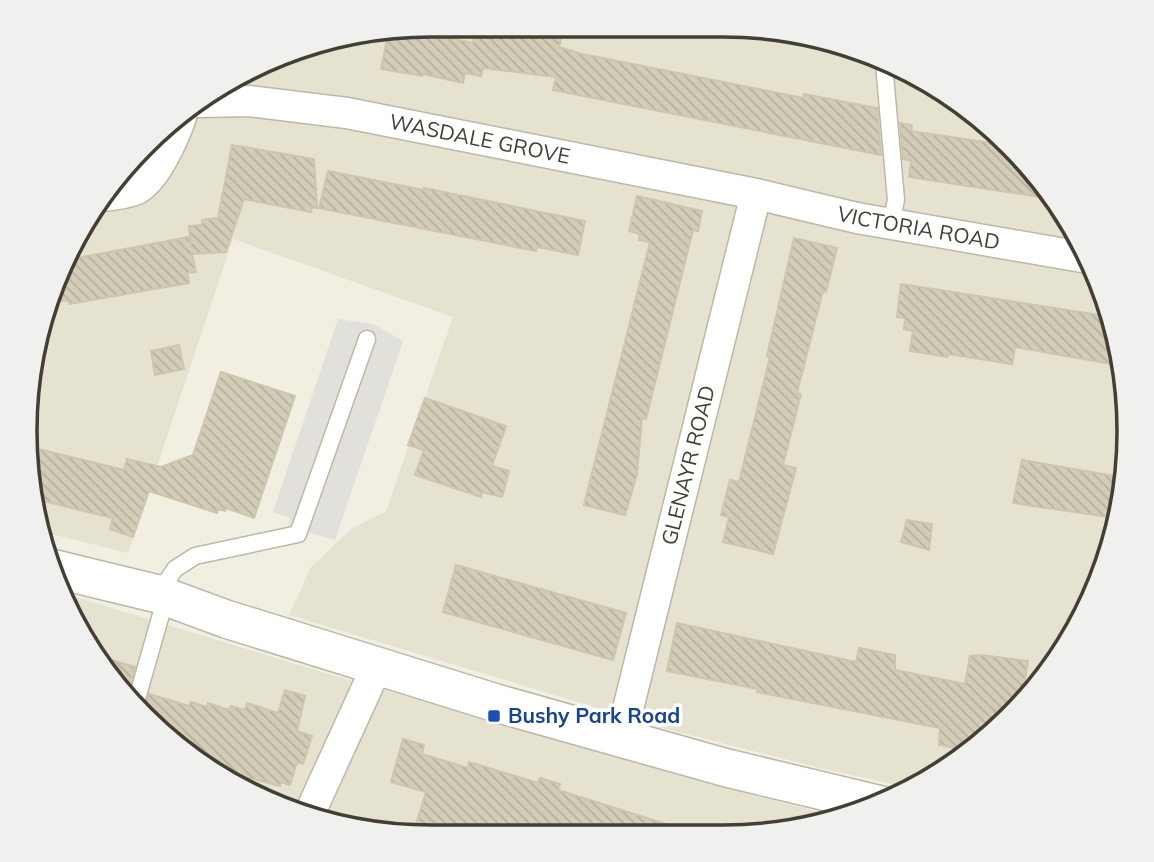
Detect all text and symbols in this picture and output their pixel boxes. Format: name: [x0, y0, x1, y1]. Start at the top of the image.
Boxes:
street label: WASDALE GROVE: [387, 108, 572, 169]
street label: VICTORIA ROAD: [835, 200, 1002, 255]
street label: GLENAYR ROAD: [655, 383, 720, 548]
place label: Bushy Park Road: [508, 702, 680, 728]
marker: Bushy Park Road: [486, 708, 502, 724]

